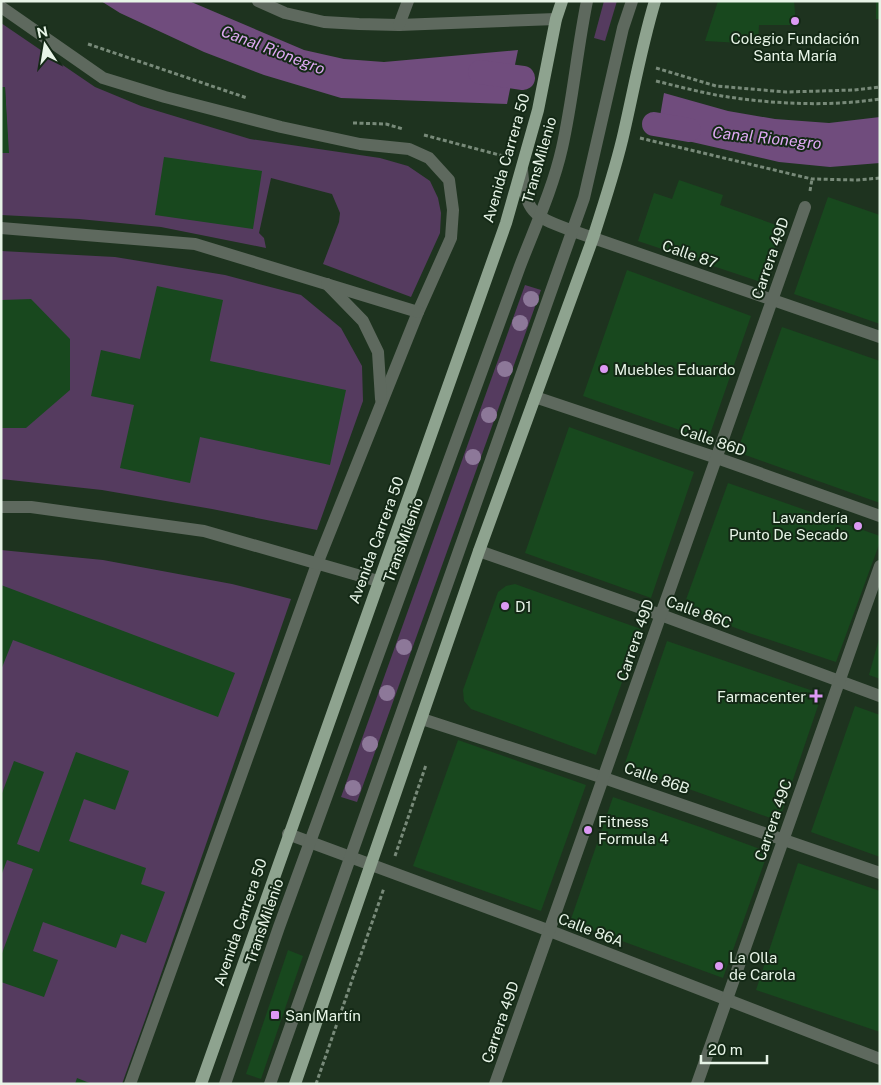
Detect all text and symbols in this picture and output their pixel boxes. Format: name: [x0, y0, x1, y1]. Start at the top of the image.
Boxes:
marker: Colegio Fundación Santa María: [789, 15, 801, 27]
north arrow: [20, 20, 70, 70]
water label: Canal Rionegro: [218, 21, 328, 79]
text: N: [35, 23, 49, 41]
place label: Colegio Fundación Santa María: [731, 30, 859, 64]
street label: Avenida Carrera 50: [479, 91, 533, 225]
street label: TransMilenio: [519, 115, 559, 205]
water label: Canal Rionegro: [711, 123, 823, 153]
street label: Carrera 49D: [748, 215, 792, 301]
street label: Calle 87: [660, 237, 720, 271]
place label: Muebles Eduardo: [614, 361, 736, 378]
marker: Muebles Eduardo: [598, 363, 610, 375]
street label: Calle 86D: [678, 421, 748, 459]
street label: Avenida Carrera 50: [345, 474, 407, 606]
street label: TransMilenio: [380, 495, 426, 585]
place label: Lavandería Punto De Secado: [729, 509, 848, 543]
marker: Lavandería Punto De Secado: [852, 520, 864, 532]
street label: Calle 86C: [664, 592, 734, 632]
street label: Carrera 49D: [613, 597, 657, 683]
place label: D1: [515, 598, 532, 615]
marker: D1: [499, 600, 511, 612]
place label: Farmacenter: [717, 688, 806, 705]
marker: Farmacenter: [810, 690, 822, 702]
street label: Calle 86B: [622, 759, 692, 797]
street label: Carrera 49C: [751, 777, 795, 863]
place label: Fitness Formula 4: [598, 813, 669, 847]
marker: Fitness Formula 4: [582, 824, 594, 836]
street label: Avenida Carrera 50: [210, 856, 270, 988]
street label: TransMilenio: [241, 876, 287, 966]
street label: Calle 86A: [556, 910, 626, 950]
place label: La Olla de Carola: [729, 949, 796, 983]
marker: La Olla de Carola: [713, 960, 725, 972]
street label: Carrera 49D: [478, 979, 522, 1065]
place label: San Martín: [285, 1007, 361, 1024]
marker: San Martín: [269, 1009, 281, 1021]
scale bar: [701, 1032, 767, 1064]
text: 20 m: [708, 1041, 743, 1058]

